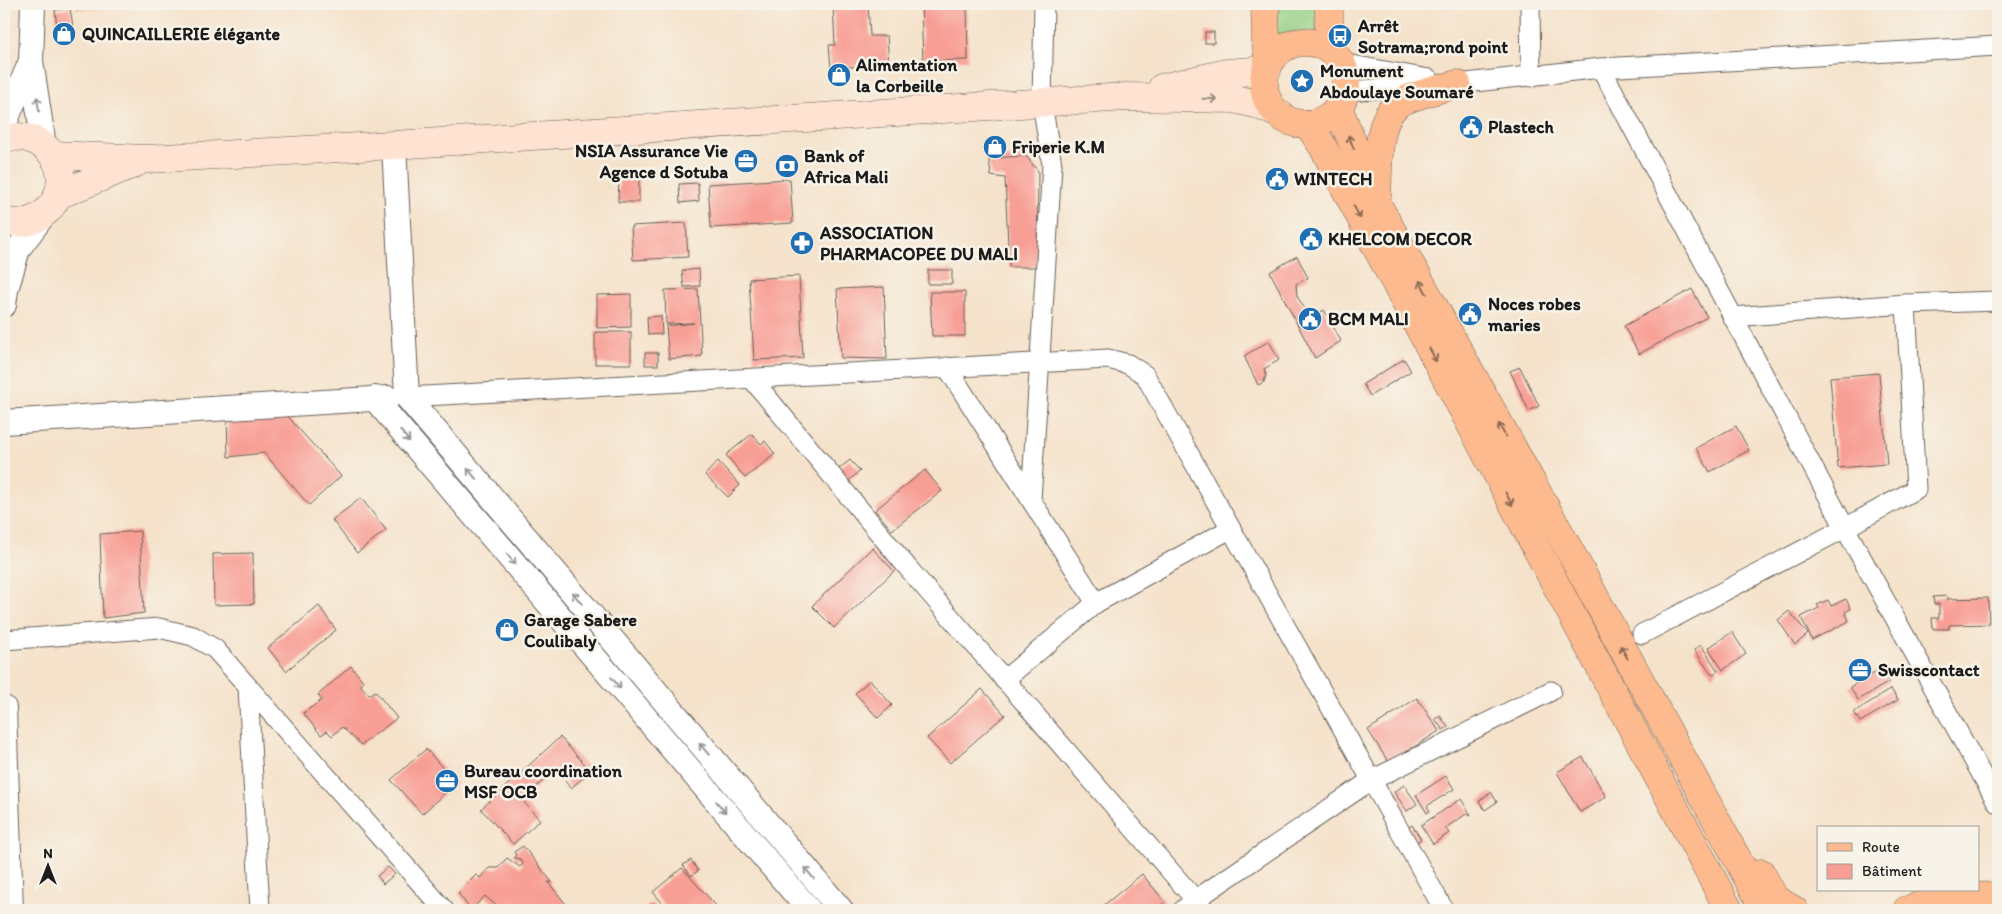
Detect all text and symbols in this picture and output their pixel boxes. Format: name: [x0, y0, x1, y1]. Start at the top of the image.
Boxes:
place label: Arrêt Sotrama;rond point: [1357, 15, 1508, 58]
shop icon: QUINCAILLERIE élégante: [51, 21, 77, 47]
place label: QUINCAILLERIE élégante: [82, 23, 280, 45]
bus stop icon: Arrêt Sotrama;rond point: [1327, 23, 1353, 49]
place label: Alimentation la Corbeille: [855, 54, 958, 97]
place label: Monument Abdoulaye Soumaré: [1319, 60, 1474, 103]
shop icon: Alimentation la Corbeille: [826, 62, 852, 88]
place icon: Monument Abdoulaye Soumaré: [1289, 68, 1315, 94]
one-way arrow: [1202, 94, 1218, 104]
one-way arrow: [32, 96, 42, 112]
public building icon: Plastech: [1458, 114, 1484, 140]
place label: Plastech: [1488, 116, 1555, 138]
shop icon: Friperie K.M: [982, 134, 1008, 160]
one-way arrow: [1346, 135, 1356, 150]
place label: Friperie K.M: [1012, 136, 1105, 158]
place label: NSIA Assurance Vie Agence d Sotuba: [575, 140, 728, 183]
place label: Bank of Africa Mali: [803, 145, 888, 188]
office icon: NSIA Assurance Vie Agence d Sotuba: [733, 148, 759, 174]
bank icon: Bank of Africa Mali: [774, 153, 800, 179]
public building icon: WINTECH: [1264, 166, 1290, 192]
place label: WINTECH: [1294, 168, 1372, 190]
one-way arrow: [1352, 204, 1362, 219]
place label: ASSOCIATION PHARMACOPEE DU MALI: [819, 222, 1018, 265]
public building icon: KHELCOM DECOR: [1298, 226, 1324, 252]
place label: KHELCOM DECOR: [1328, 228, 1473, 250]
pharmacy icon: ASSOCIATION PHARMACOPEE DU MALI: [789, 230, 815, 256]
one-way arrow: [1418, 281, 1428, 295]
place label: Noces robes maries: [1487, 293, 1581, 336]
public building icon: Noces robes maries: [1457, 301, 1483, 327]
public building icon: BCM MALI: [1297, 306, 1323, 332]
place label: BCM MALI: [1328, 308, 1409, 330]
one-way arrow: [1428, 348, 1438, 363]
one-way arrow: [1497, 422, 1507, 437]
one-way arrow: [400, 429, 411, 442]
one-way arrow: [467, 467, 478, 480]
one-way arrow: [1505, 491, 1514, 506]
one-way arrow: [505, 553, 516, 566]
one-way arrow: [572, 592, 583, 605]
place label: Garage Sabere Coulibaly: [524, 609, 637, 652]
shop icon: Garage Sabere Coulibaly: [494, 617, 520, 643]
one-way arrow: [1619, 645, 1629, 660]
office icon: Swisscontact: [1847, 657, 1873, 683]
place label: Swisscontact: [1878, 659, 1980, 681]
one-way arrow: [610, 677, 621, 690]
one-way arrow: [699, 743, 710, 756]
place label: Bureau coordination MSF OCB: [464, 760, 623, 803]
office icon: Bureau coordination MSF OCB: [434, 768, 460, 794]
one-way arrow: [715, 800, 726, 813]
legend: [1817, 826, 1980, 892]
text: Route: [1862, 838, 1900, 856]
north arrow: [22, 842, 72, 892]
text: N: [43, 845, 53, 862]
text: Bâtiment: [1862, 862, 1923, 880]
one-way arrow: [804, 867, 815, 880]

